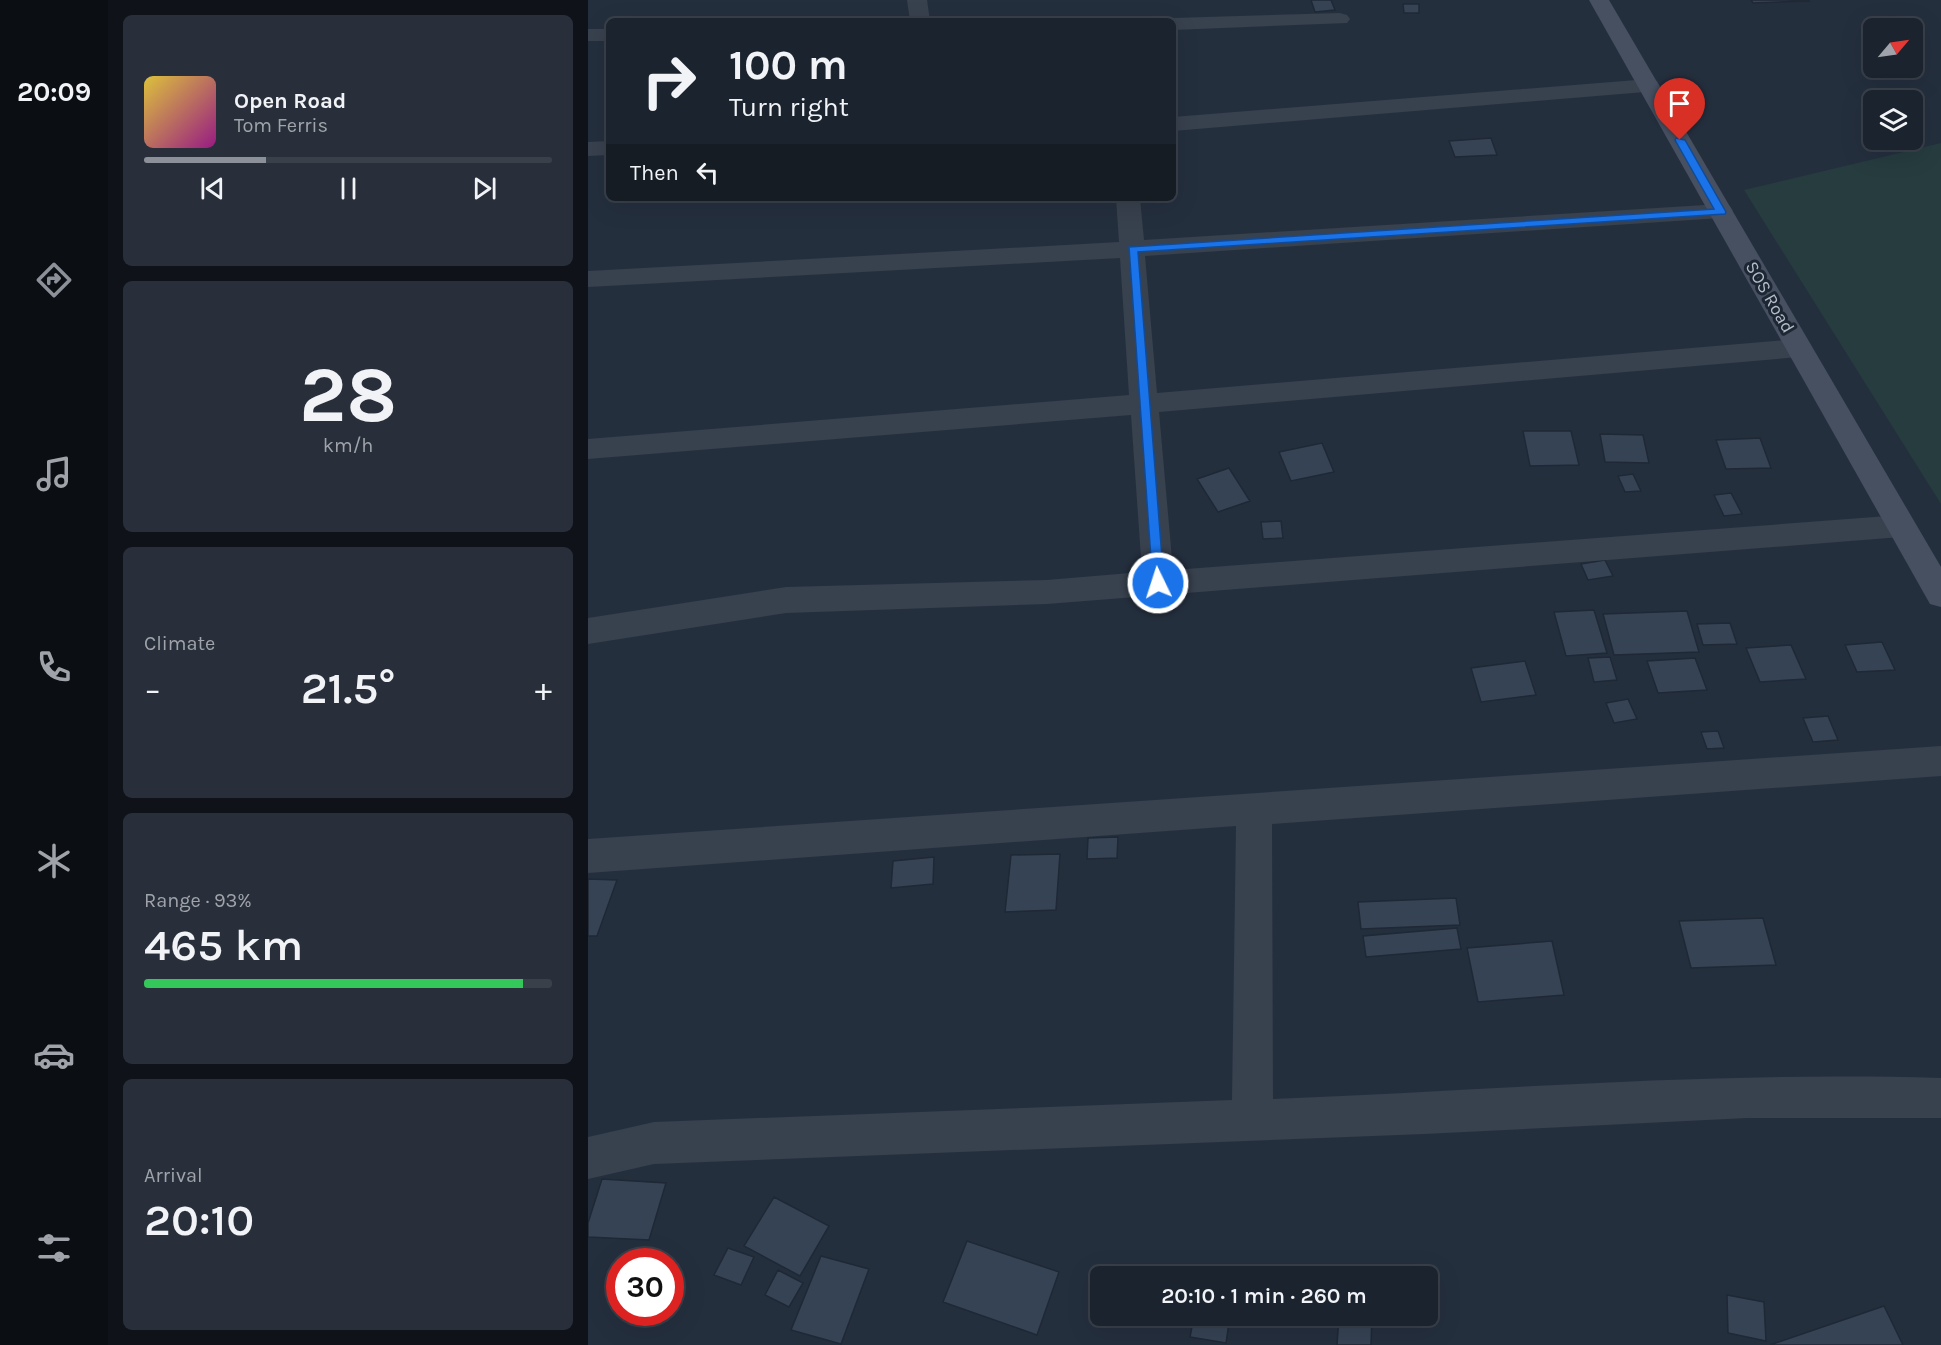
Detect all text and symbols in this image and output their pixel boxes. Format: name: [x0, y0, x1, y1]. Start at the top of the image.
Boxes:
north arrow: [1863, 18, 1923, 78]
map controls: [1863, 18, 1923, 150]
text: 100 m: [729, 40, 848, 90]
icon: right: [630, 42, 708, 120]
text: 20:09: [17, 76, 91, 108]
pin: [1654, 78, 1705, 140]
icon: arrive: [1663, 87, 1696, 120]
text: Open Road: [234, 88, 346, 114]
button: layers: [1863, 90, 1923, 150]
text: Turn right: [729, 91, 849, 123]
text: Tom Ferris: [234, 114, 328, 137]
icon: left: [691, 156, 724, 189]
text: Then: [630, 160, 679, 186]
icon: previous: [196, 172, 229, 205]
icon: pause: [332, 172, 365, 205]
icon: next: [468, 172, 501, 205]
street label: SOS Road: [1741, 257, 1799, 337]
icon: directions: [33, 259, 75, 301]
text: 28: [299, 349, 397, 441]
text: km/h: [323, 434, 373, 457]
icon: music: [33, 453, 75, 495]
position arrow: [1126, 551, 1190, 615]
text: Climate: [144, 632, 215, 655]
icon: phone: [33, 646, 75, 688]
text: 21.5°: [301, 662, 395, 714]
text: −: [144, 670, 161, 708]
text: +: [535, 670, 552, 708]
icon: climate: [33, 840, 75, 882]
text: Range · 93%: [144, 889, 252, 912]
text: 465 km: [144, 919, 303, 971]
icon: car: [33, 1034, 75, 1076]
text: Arrival: [144, 1164, 203, 1187]
text: 20:10: [144, 1194, 254, 1246]
icon: filters: [33, 1227, 75, 1269]
speed limit sign: 30: [606, 1248, 684, 1326]
text: 20:10 · 1 min · 260 m: [1161, 1283, 1367, 1309]

